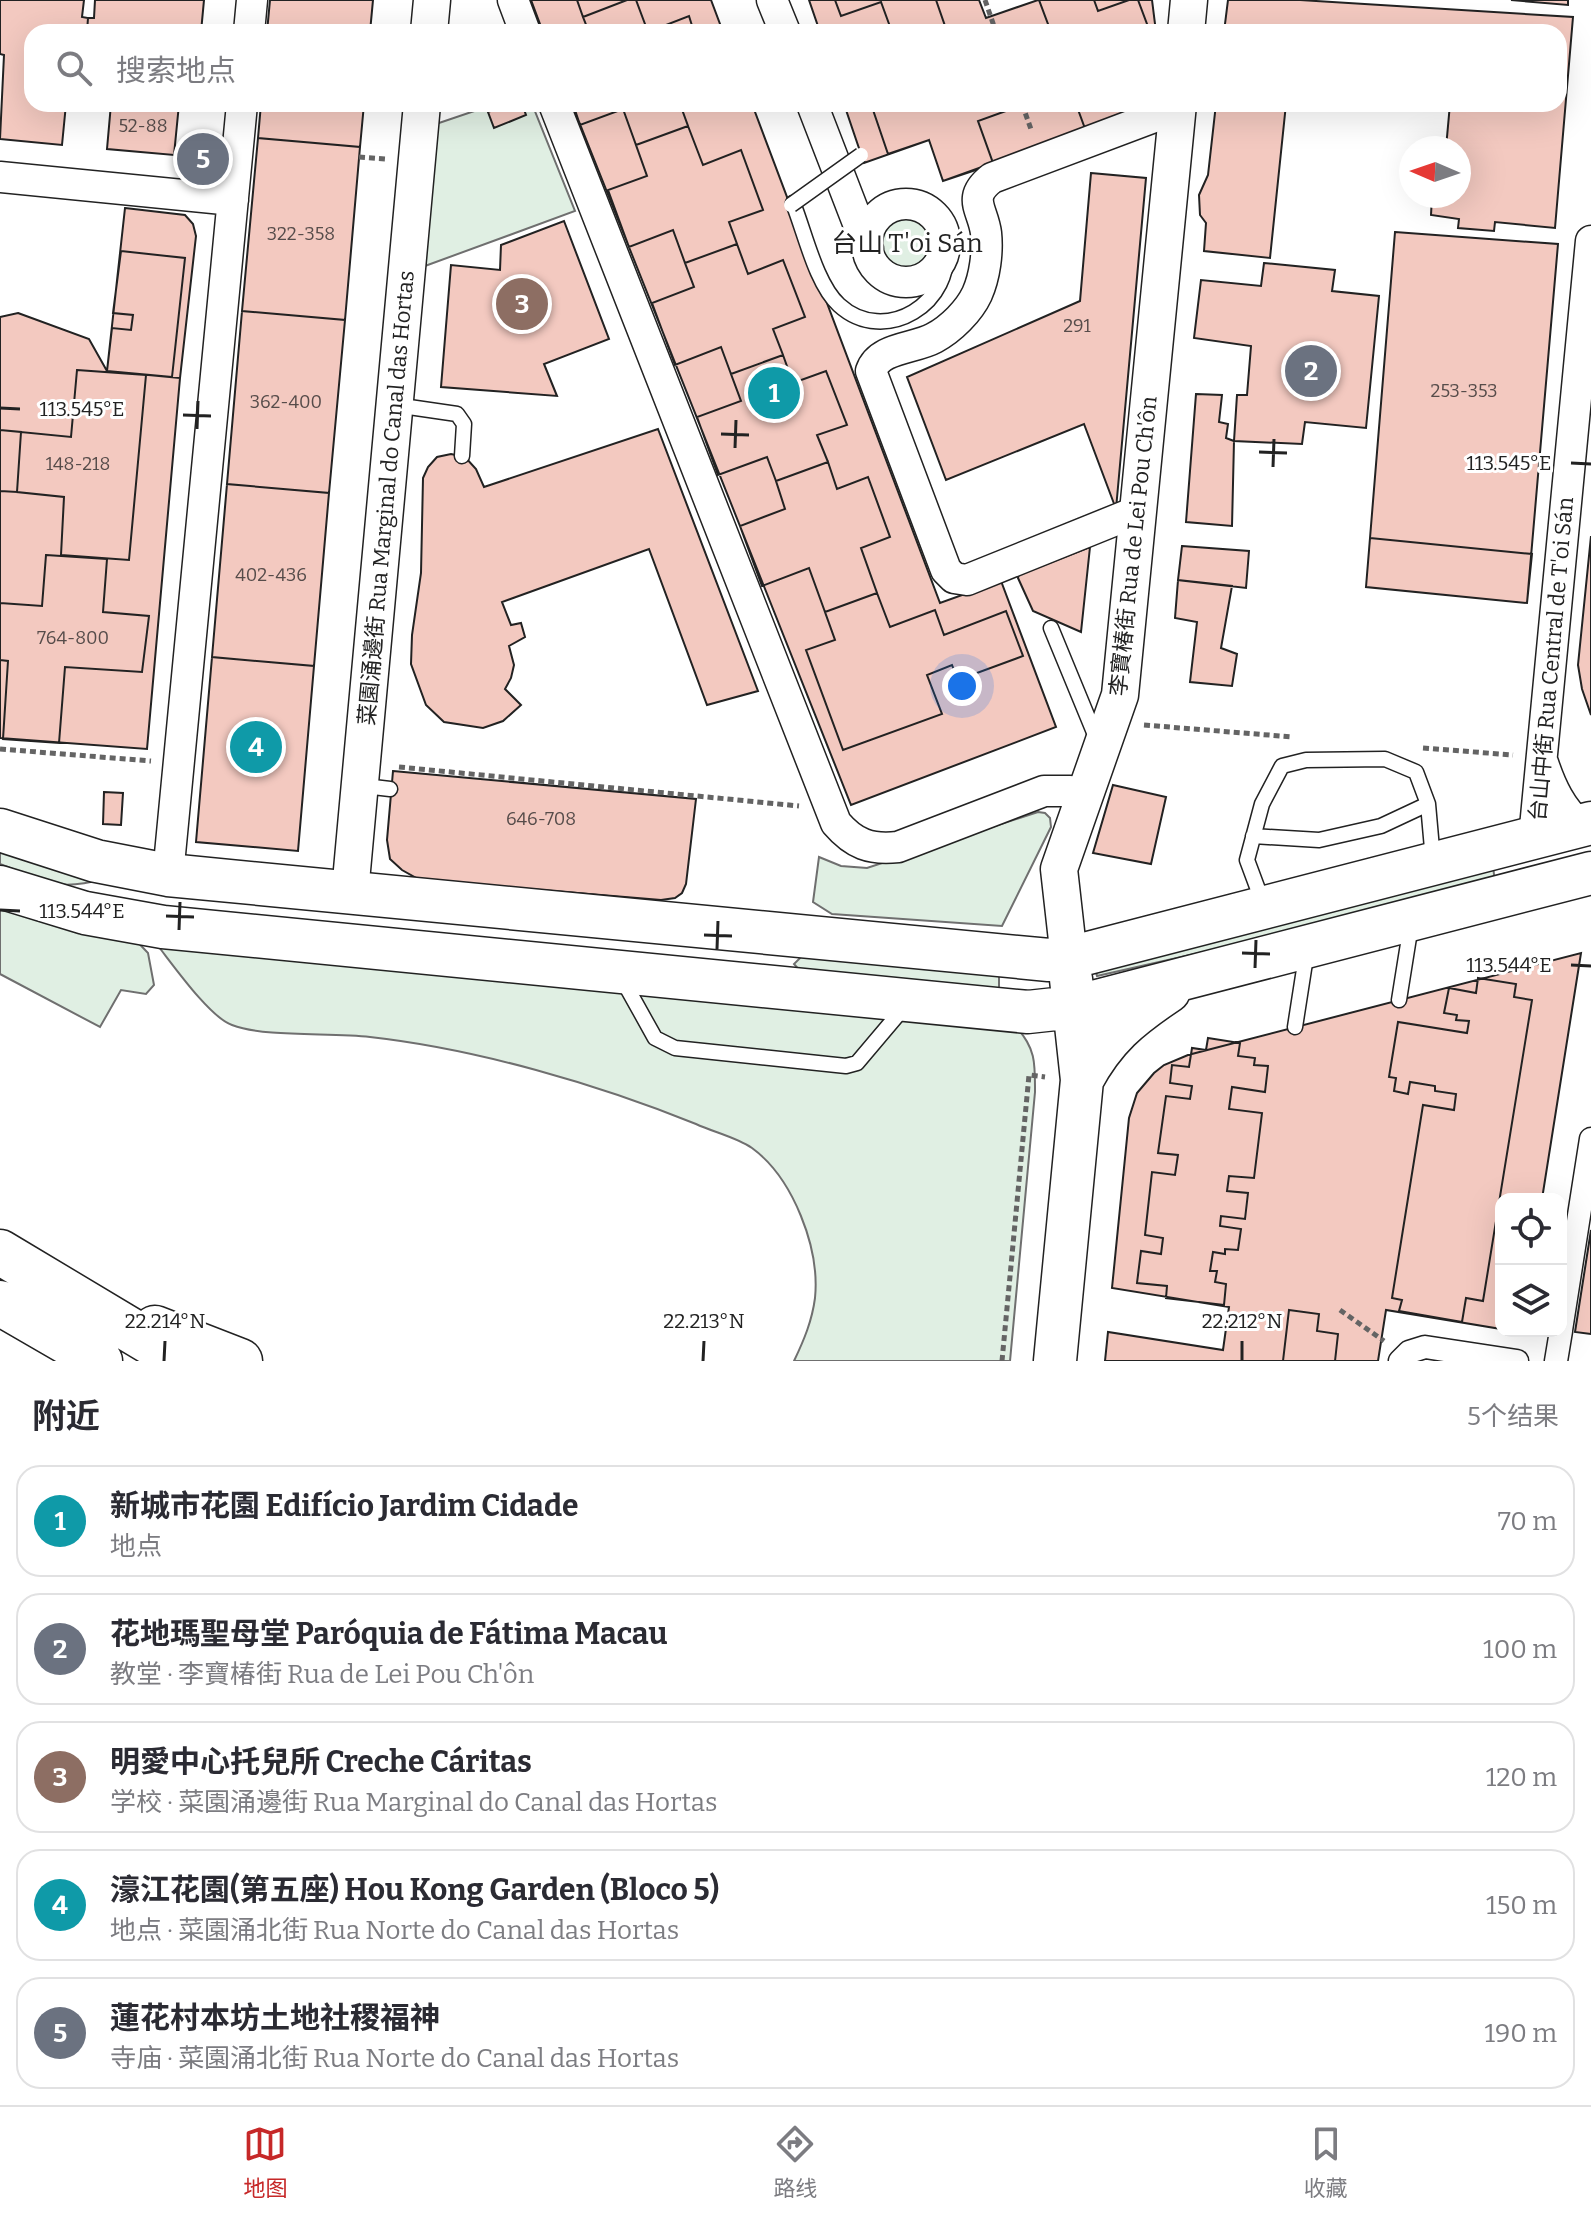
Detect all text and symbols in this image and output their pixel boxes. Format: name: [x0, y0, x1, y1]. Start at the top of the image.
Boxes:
search box: [24, 24, 1567, 112]
icon: search: [52, 46, 96, 90]
text: 搜索地点: [116, 53, 236, 89]
house number: 52-88: [119, 115, 167, 137]
pin: 5: [177, 129, 229, 189]
north arrow: [1399, 136, 1471, 208]
house number: 322-358: [267, 223, 335, 245]
district label: 台山 T'oi Sán: [831, 228, 983, 259]
street label: 菜園涌邊街 Rua Marginal do Canal das Hortas: [353, 269, 420, 727]
pin: 3: [496, 274, 548, 334]
house number: 291: [1063, 315, 1092, 337]
pin: 2: [1285, 341, 1337, 401]
pin: 1: [748, 363, 800, 423]
house number: 253-353: [1431, 380, 1497, 402]
house number: 362-400: [250, 391, 322, 413]
street label: 李寶椿街 Rua de Lei Pou Ch'ôn: [1104, 395, 1163, 697]
text: 113.545°E: [40, 397, 124, 421]
text: 113.545°E: [1467, 451, 1551, 475]
house number: 148-218: [46, 453, 110, 475]
street label: 台山中街 Rua Central de T'oi Sán: [1524, 496, 1579, 822]
house number: 402-436: [235, 564, 307, 586]
house number: 764-800: [37, 627, 109, 649]
your location: [942, 666, 982, 706]
pin: 4: [230, 717, 282, 777]
house number: 646-708: [506, 808, 576, 830]
text: 113.544°E: [39, 899, 125, 923]
text: 113.544°E: [1466, 953, 1552, 977]
map controls: [1495, 1193, 1567, 1337]
button: locate: [1495, 1193, 1567, 1265]
button: layers: [1495, 1265, 1567, 1337]
text: 22.214°N: [125, 1309, 205, 1333]
text: 22.213°N: [663, 1309, 745, 1333]
text: 22.212°N: [1202, 1309, 1283, 1333]
text: 附近: [32, 1396, 100, 1437]
text: 5个结果: [1467, 1401, 1559, 1432]
text: 新城市花園 Edifício Jardim Cidade: [110, 1488, 579, 1524]
text: 1: [54, 1506, 66, 1537]
text: 70 m: [1498, 1506, 1557, 1537]
text: 地点: [110, 1531, 162, 1562]
text: 花地瑪聖母堂 Paróquia de Fátima Macau: [110, 1616, 668, 1652]
text: 2: [53, 1634, 67, 1665]
text: 100 m: [1483, 1634, 1557, 1665]
text: 教堂 · 李寶椿街 Rua de Lei Pou Ch'ôn: [110, 1659, 534, 1690]
text: 明愛中心托兒所 Creche Cáritas: [110, 1744, 532, 1780]
text: 3: [53, 1762, 67, 1793]
text: 120 m: [1486, 1762, 1557, 1793]
text: 学校 · 菜園涌邊街 Rua Marginal do Canal das Hortas: [110, 1787, 717, 1818]
text: 濠江花園(第五座) Hou Kong Garden (Bloco 5): [110, 1872, 719, 1908]
text: 4: [52, 1890, 68, 1921]
text: 150 m: [1486, 1890, 1557, 1921]
text: 地点 · 菜園涌北街 Rua Norte do Canal das Hortas: [110, 1915, 679, 1946]
text: 蓮花村本坊土地社稷福神: [110, 2000, 440, 2036]
text: 5: [53, 2018, 67, 2049]
text: 190 m: [1485, 2018, 1557, 2049]
text: 寺庙 · 菜園涌北街 Rua Norte do Canal das Hortas: [110, 2043, 679, 2074]
tab: 地图: [243, 2122, 287, 2202]
tab: 路线: [773, 2122, 818, 2202]
tab: 收藏: [1304, 2122, 1348, 2202]

